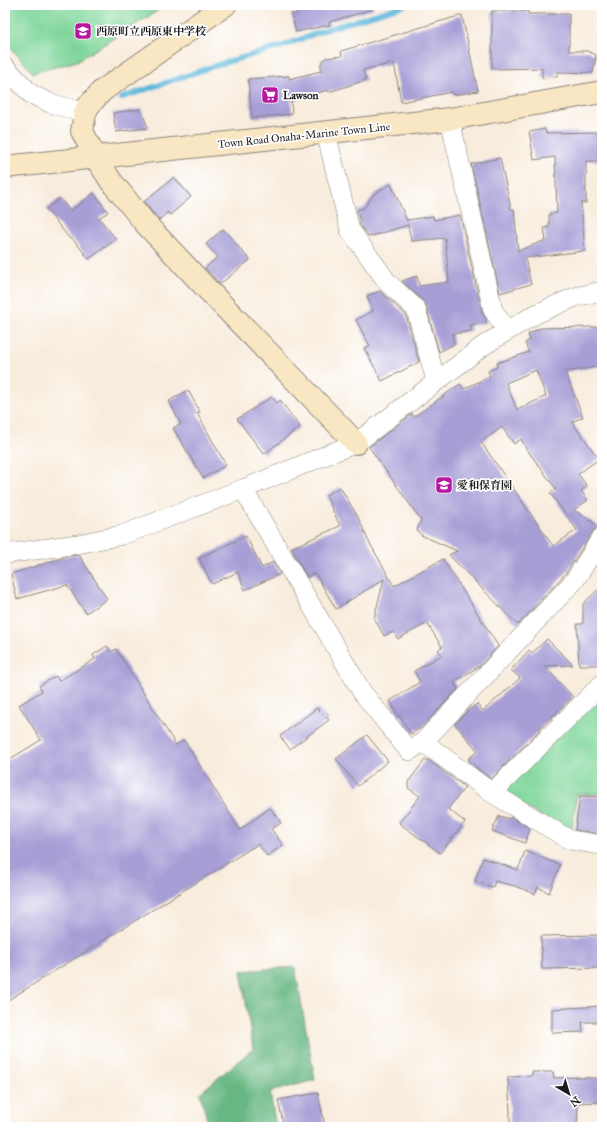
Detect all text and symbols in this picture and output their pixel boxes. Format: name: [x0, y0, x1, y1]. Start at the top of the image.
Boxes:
school or university icon: 西原町立西原東中学校: [73, 21, 93, 41]
place label: 西原町立西原東中学校: [96, 25, 206, 38]
supermarket icon: Lawson: [260, 85, 280, 105]
place label: Lawson: [283, 89, 319, 102]
street label: Town Road Onaha-Marine Town Line: [217, 120, 391, 151]
school or university icon: 愛和保育園: [434, 475, 454, 495]
place label: 愛和保育園: [457, 479, 512, 492]
north arrow: [549, 1074, 589, 1114]
text: N: [567, 1093, 583, 1110]

